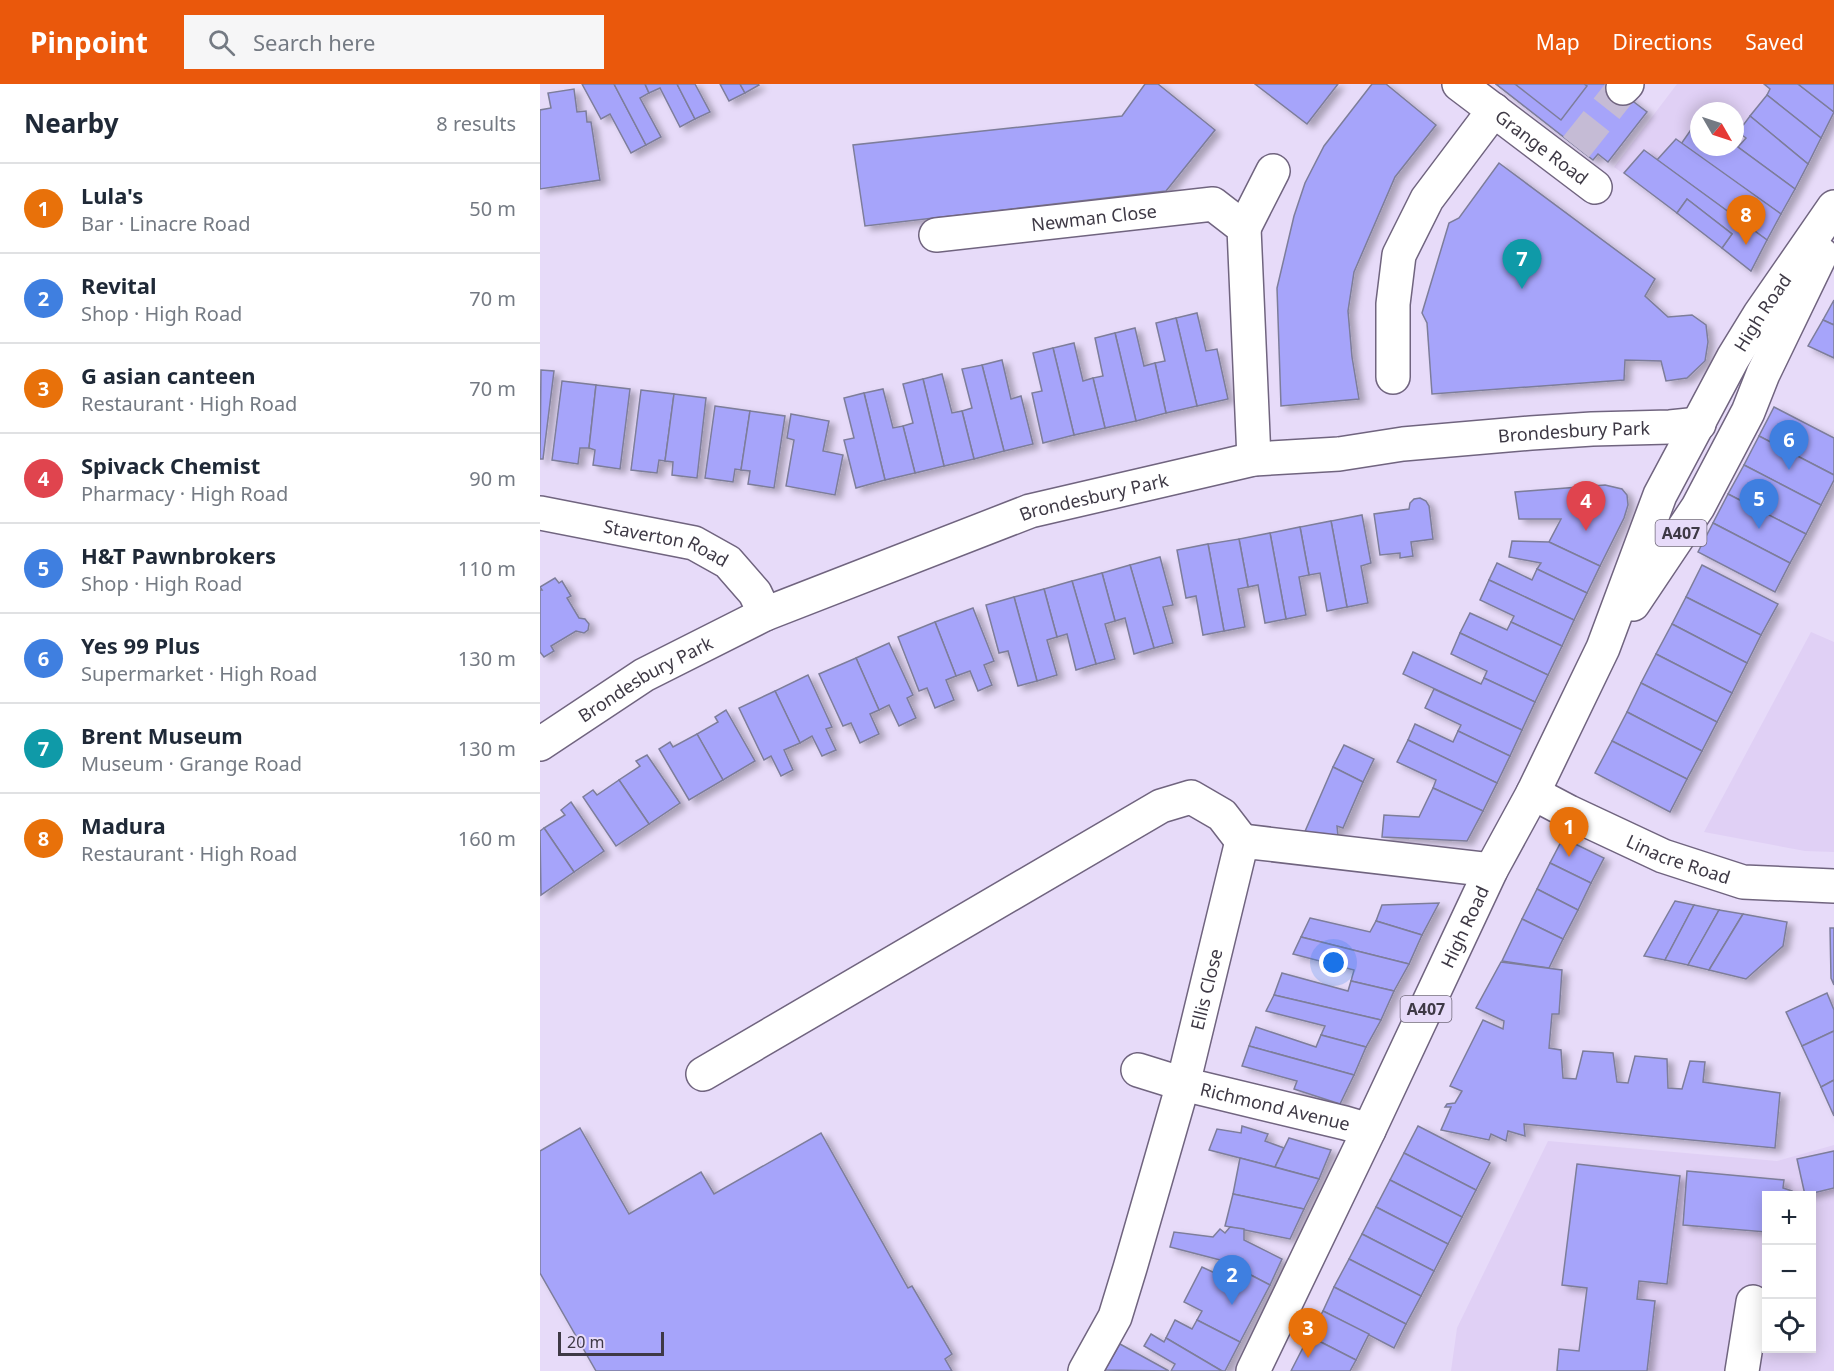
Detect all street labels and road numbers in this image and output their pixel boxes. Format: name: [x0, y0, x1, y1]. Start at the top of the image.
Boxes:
street label: Grange Road: [1491, 104, 1593, 190]
street label: Newman Close: [1030, 198, 1158, 236]
street label: High Road: [1728, 269, 1796, 356]
street label: Brondesbury Park: [1497, 416, 1651, 448]
street label: Brondesbury Park: [1016, 467, 1171, 526]
street label: Staverton Road: [602, 514, 733, 572]
road number: A407: [1656, 520, 1706, 546]
street label: Brondesbury Park: [573, 630, 717, 728]
street label: Linacre Road: [1623, 829, 1733, 889]
street label: High Road: [1435, 882, 1494, 972]
street label: Ellis Close: [1185, 946, 1227, 1032]
road number: A407: [1400, 996, 1452, 1022]
street label: Richmond Avenue: [1198, 1077, 1353, 1136]

